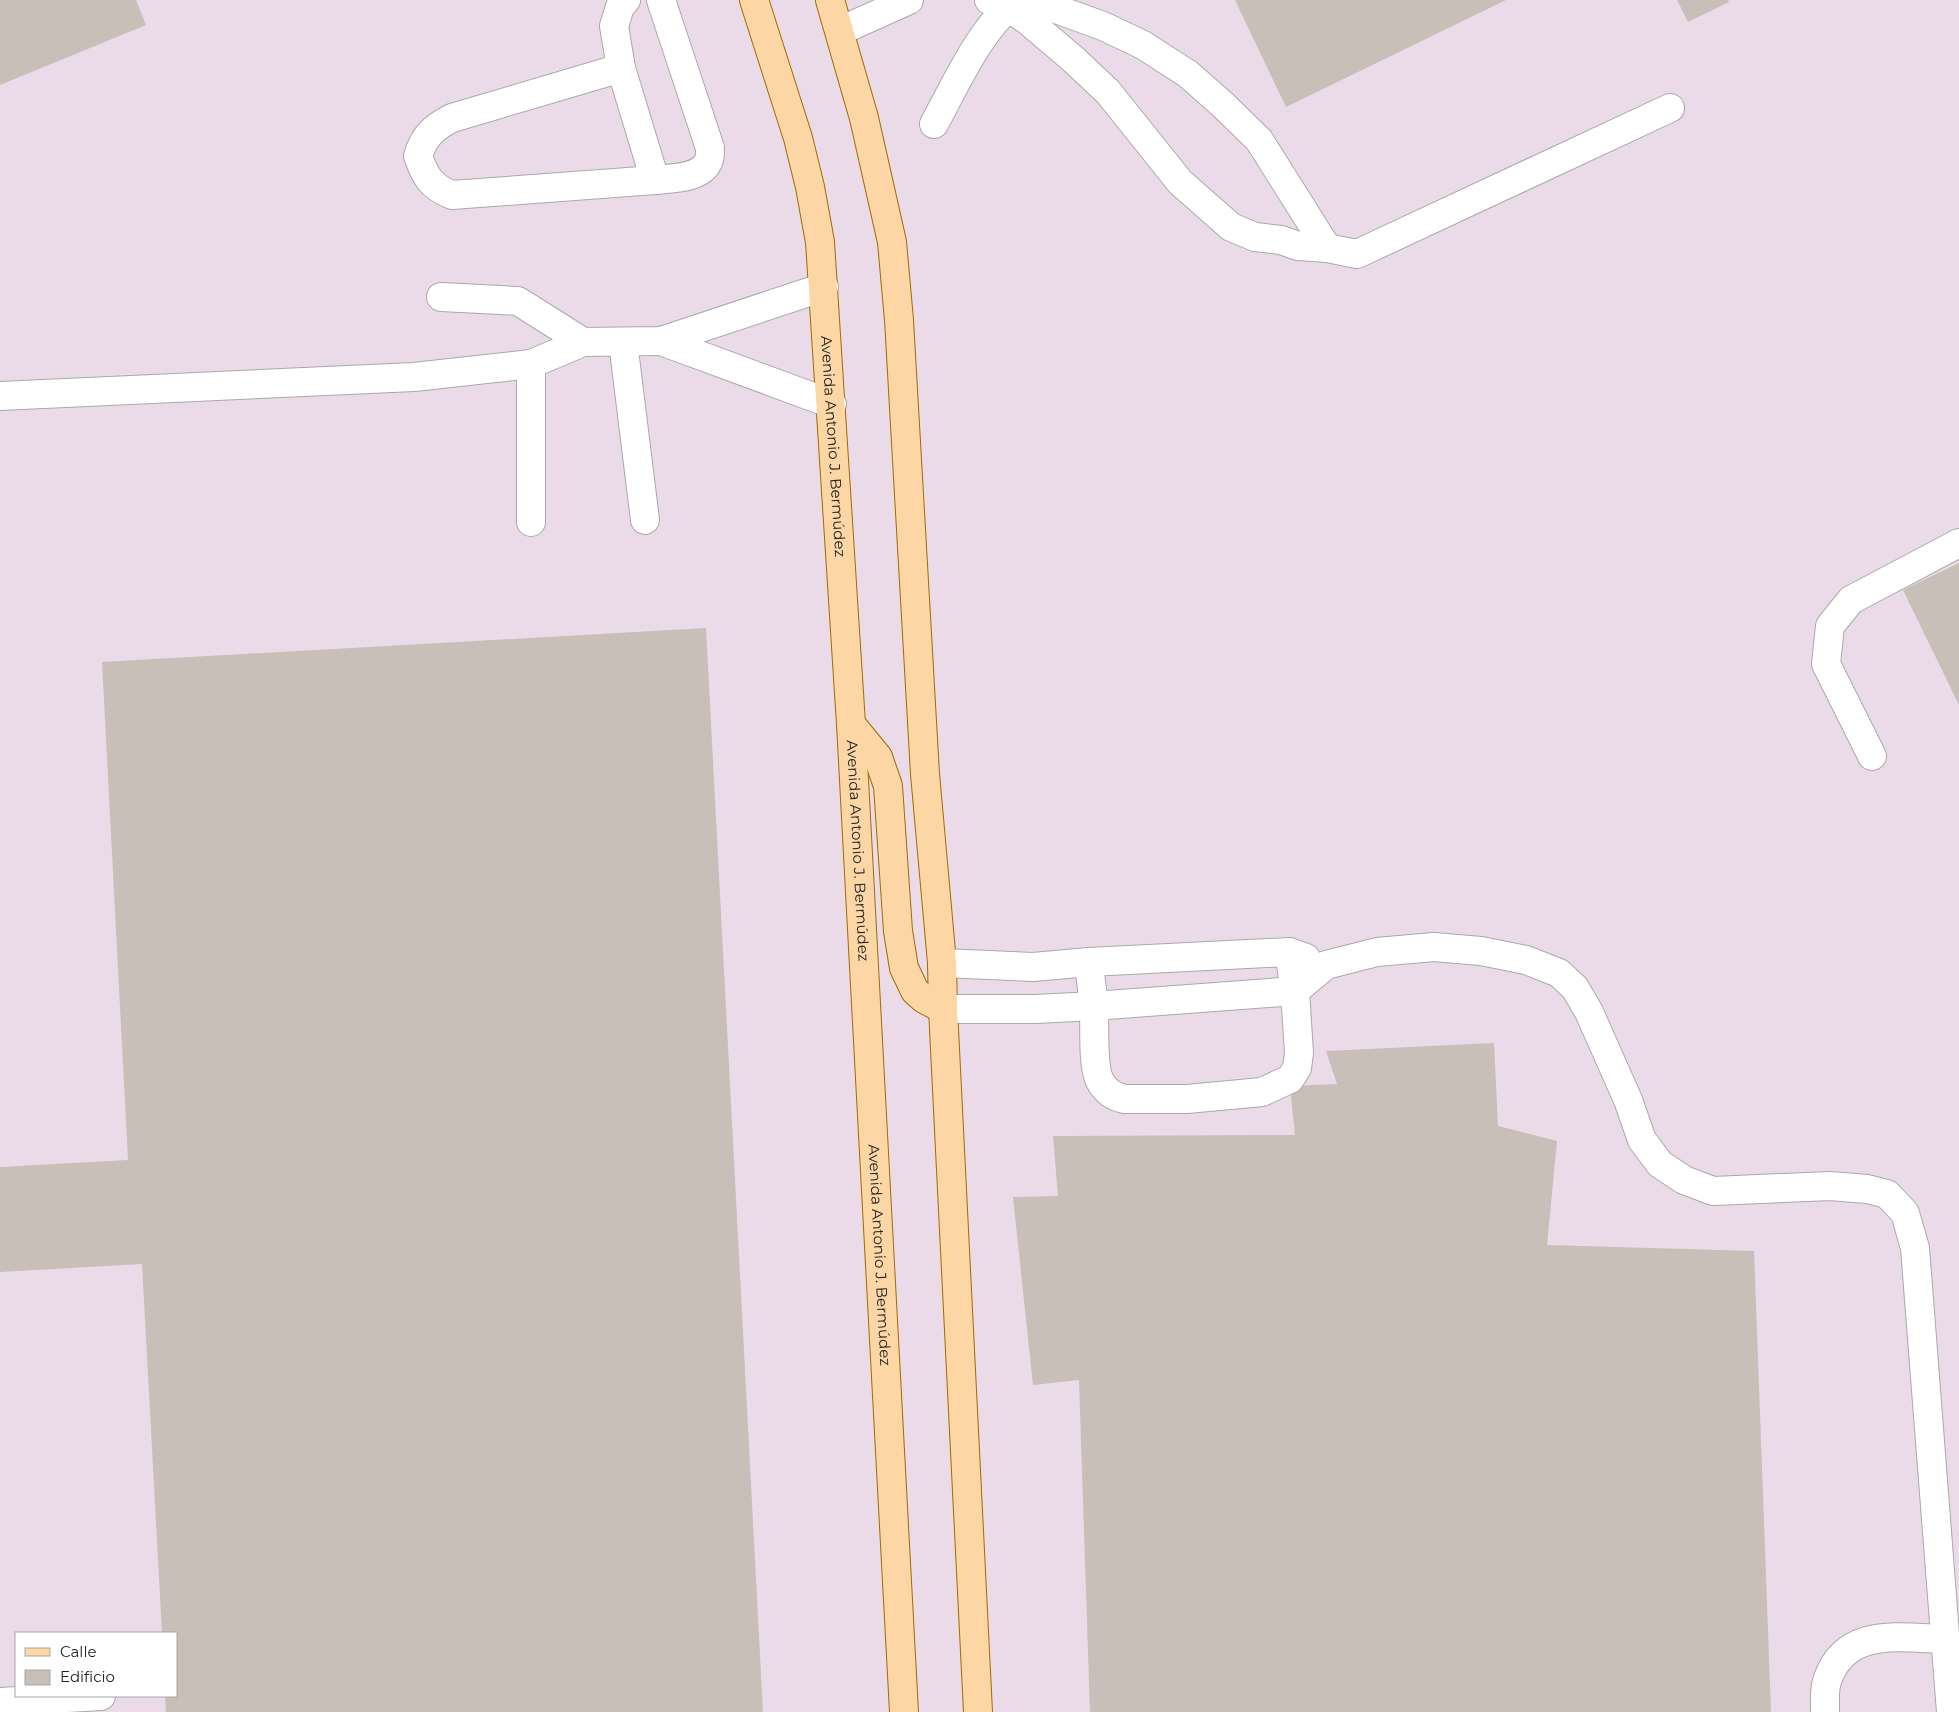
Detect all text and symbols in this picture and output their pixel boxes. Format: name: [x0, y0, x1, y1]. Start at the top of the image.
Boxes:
street label: Avenida Antonio J. Bermúdez: [817, 335, 850, 558]
street label: Avenida Antonio J. Bermúdez: [843, 739, 874, 962]
street label: Avenida Antonio J. Bermúdez: [865, 1144, 895, 1367]
legend: [15, 1632, 178, 1697]
text: Calle: [60, 1642, 97, 1661]
text: Edificio: [60, 1667, 115, 1686]

